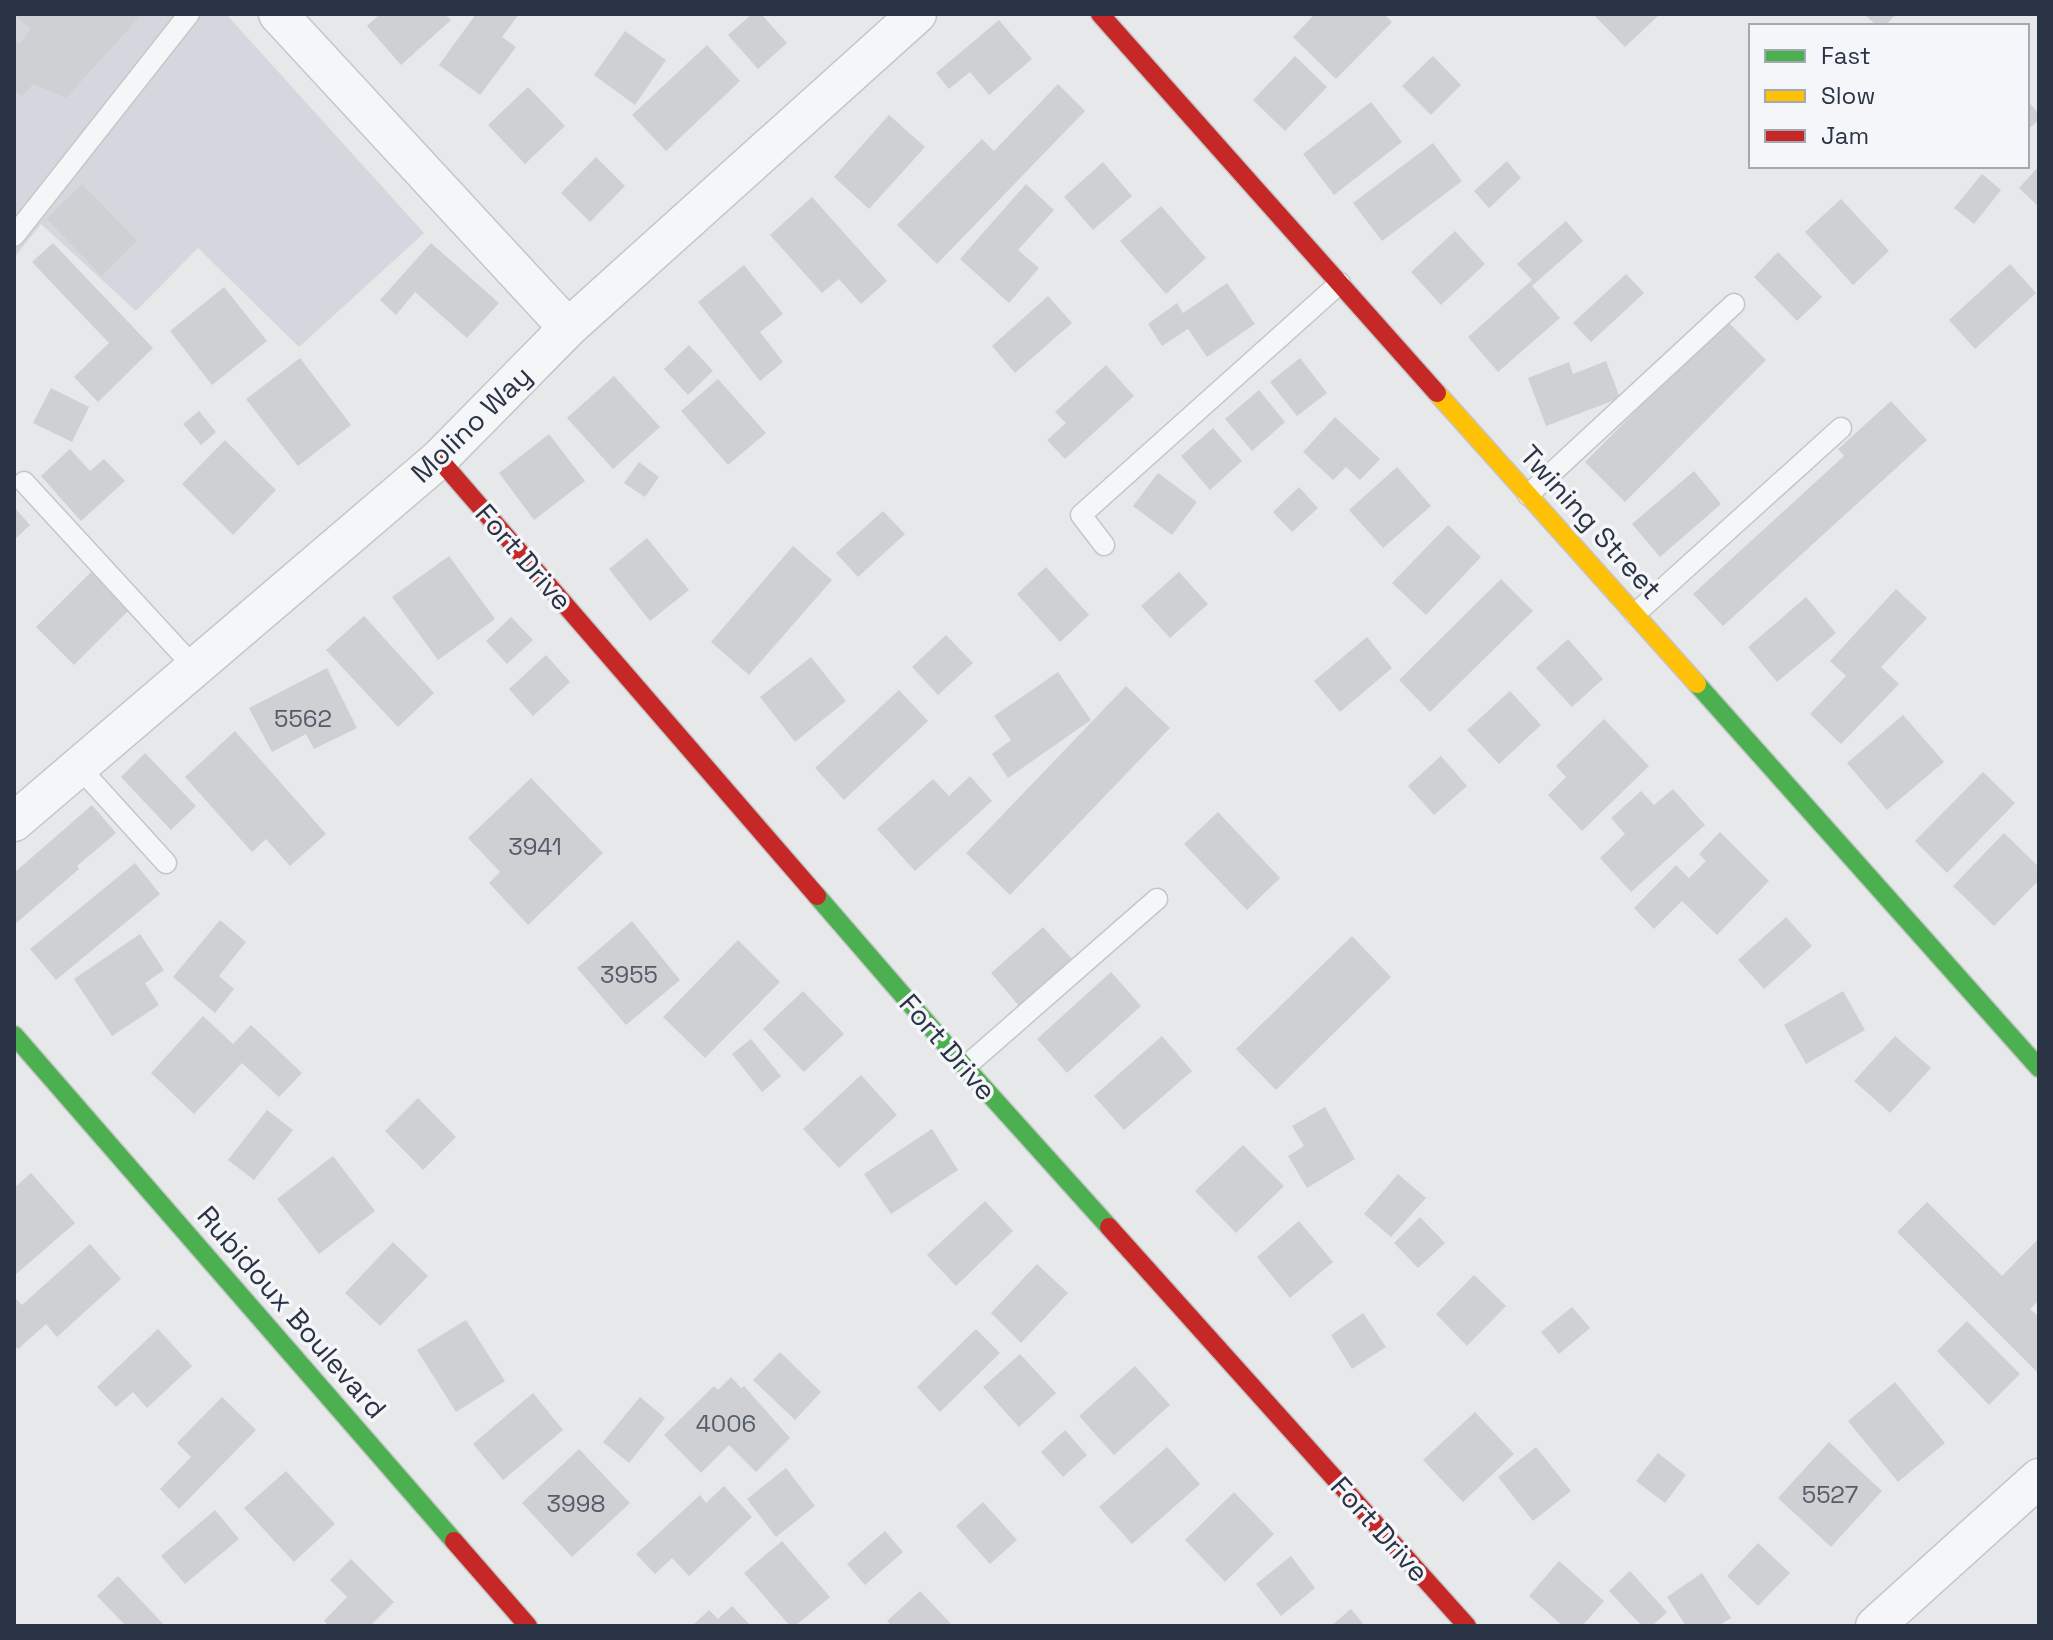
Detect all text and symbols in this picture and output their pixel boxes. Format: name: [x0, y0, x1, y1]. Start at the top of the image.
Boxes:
legend: [1749, 24, 2029, 168]
text: Fast: [1821, 40, 1871, 71]
text: Slow: [1821, 80, 1875, 111]
text: Jam: [1821, 120, 1869, 151]
street label: Molino Way: [403, 358, 539, 490]
street label: Twining Street: [1512, 437, 1670, 607]
street label: Fort Drive: [468, 496, 580, 618]
house number: 5562: [274, 703, 332, 734]
house number: 3941: [508, 831, 562, 862]
house number: 3955: [600, 959, 658, 990]
street label: Fort Drive: [892, 986, 1004, 1108]
street label: Rubidoux Boulevard: [190, 1198, 394, 1426]
house number: 4006: [696, 1408, 756, 1439]
street label: Fort Drive: [1323, 1469, 1437, 1589]
house number: 5527: [1802, 1479, 1858, 1510]
house number: 3998: [547, 1488, 605, 1519]

